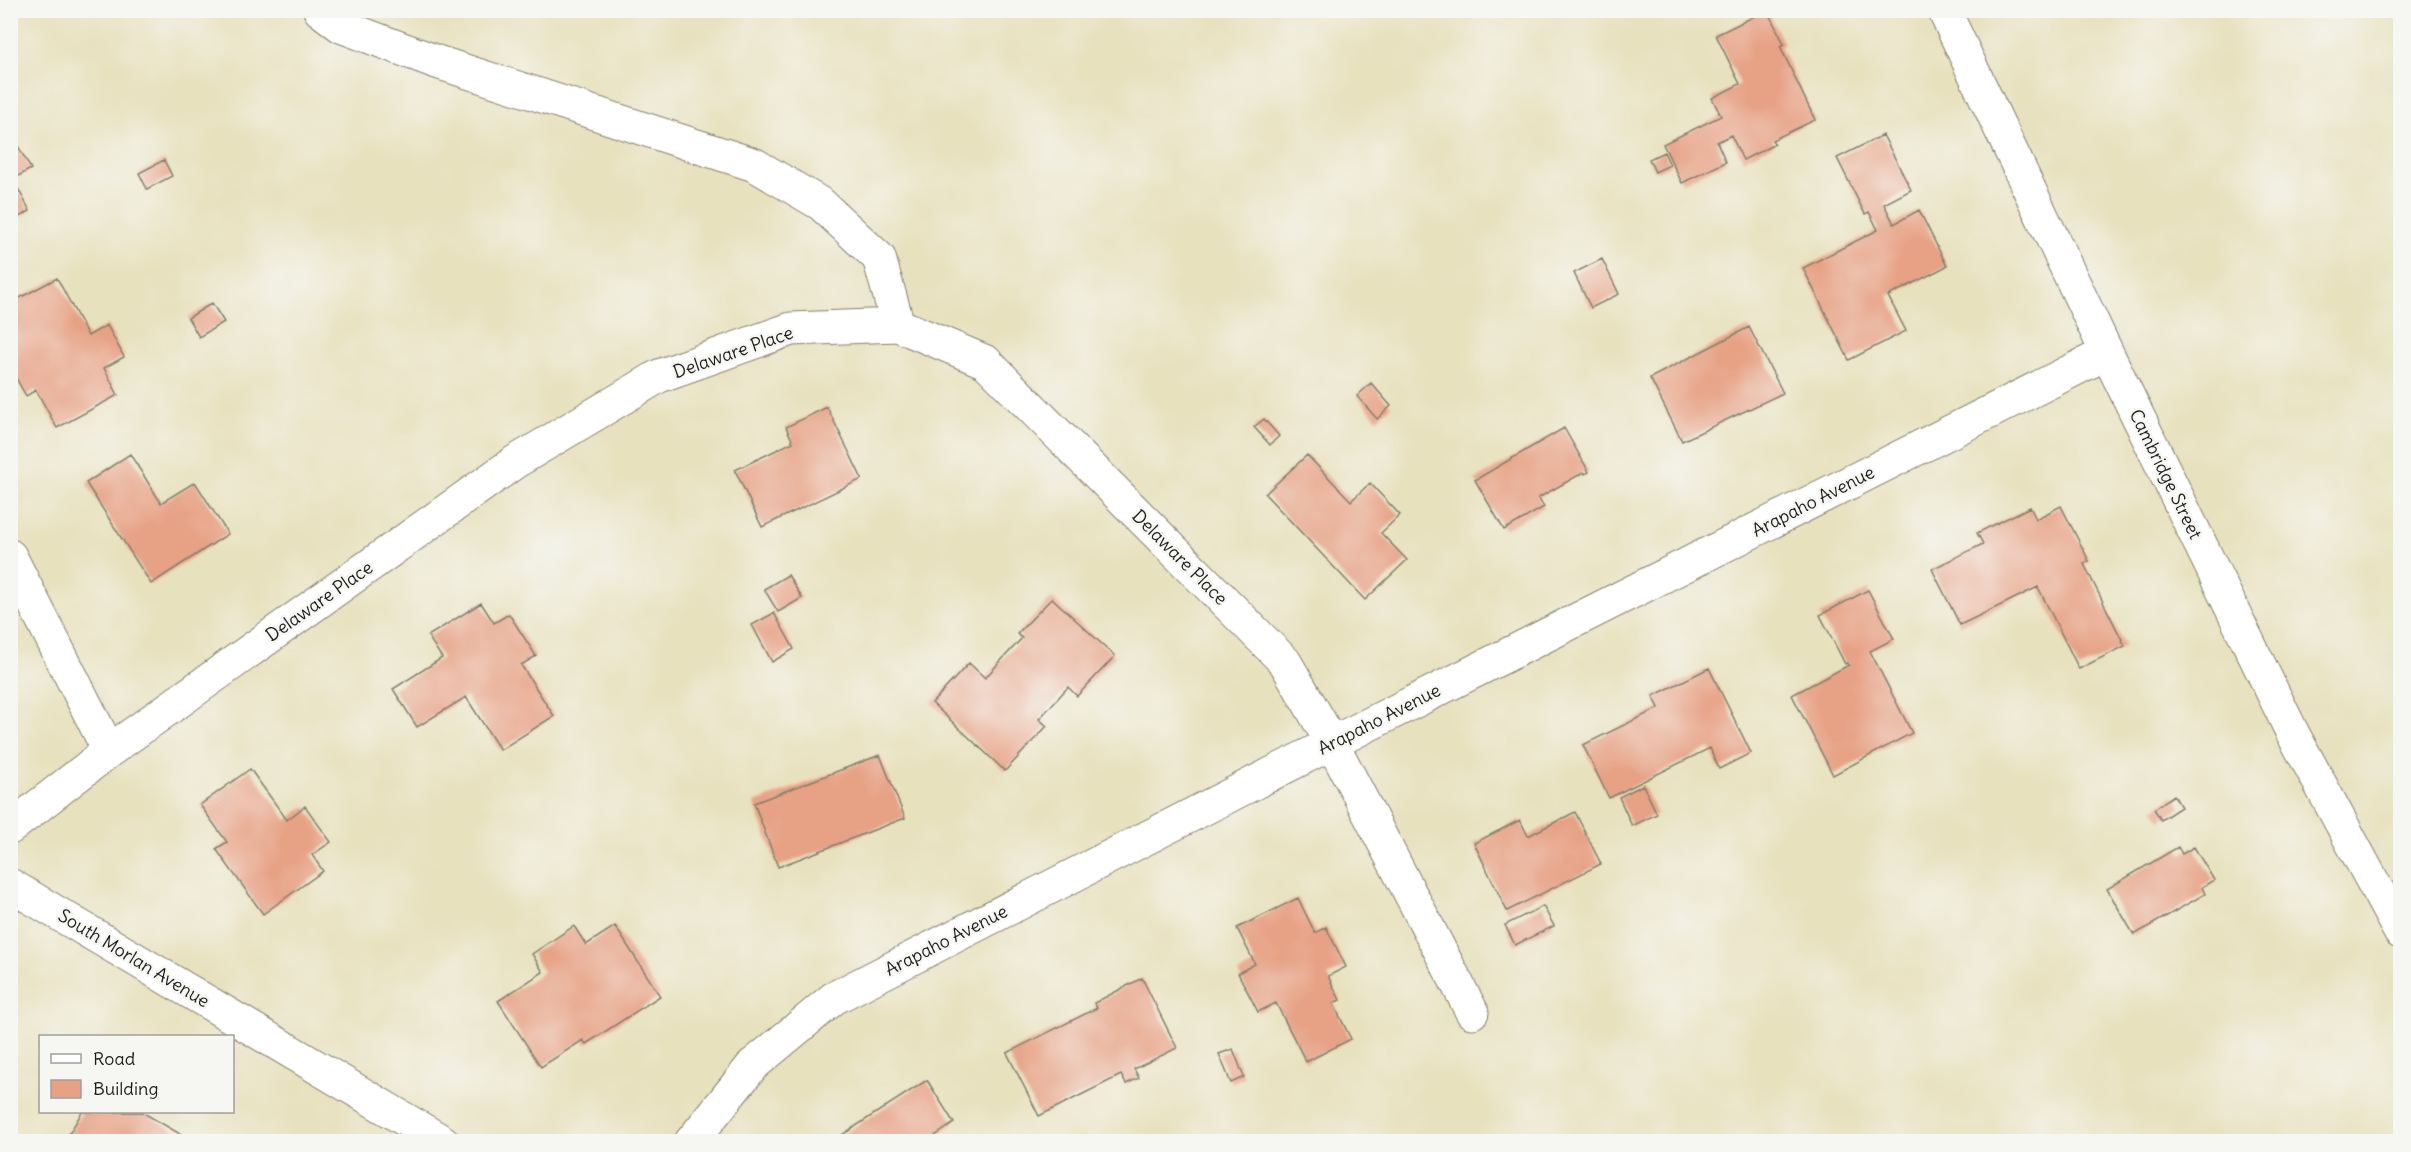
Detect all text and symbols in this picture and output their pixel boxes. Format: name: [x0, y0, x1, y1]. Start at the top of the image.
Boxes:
street label: Delaware Place: [670, 321, 796, 383]
street label: Cambridge Street: [2125, 405, 2207, 543]
street label: Arapaho Avenue: [1748, 460, 1878, 542]
street label: Delaware Place: [1127, 504, 1233, 610]
street label: Delaware Place: [261, 556, 377, 646]
street label: Arapaho Avenue: [1314, 678, 1444, 760]
street label: Arapaho Avenue: [881, 899, 1011, 981]
street label: South Morlan Avenue: [54, 904, 214, 1012]
legend: [39, 1035, 234, 1113]
text: Road: [93, 1047, 136, 1070]
text: Building: [93, 1077, 158, 1100]

